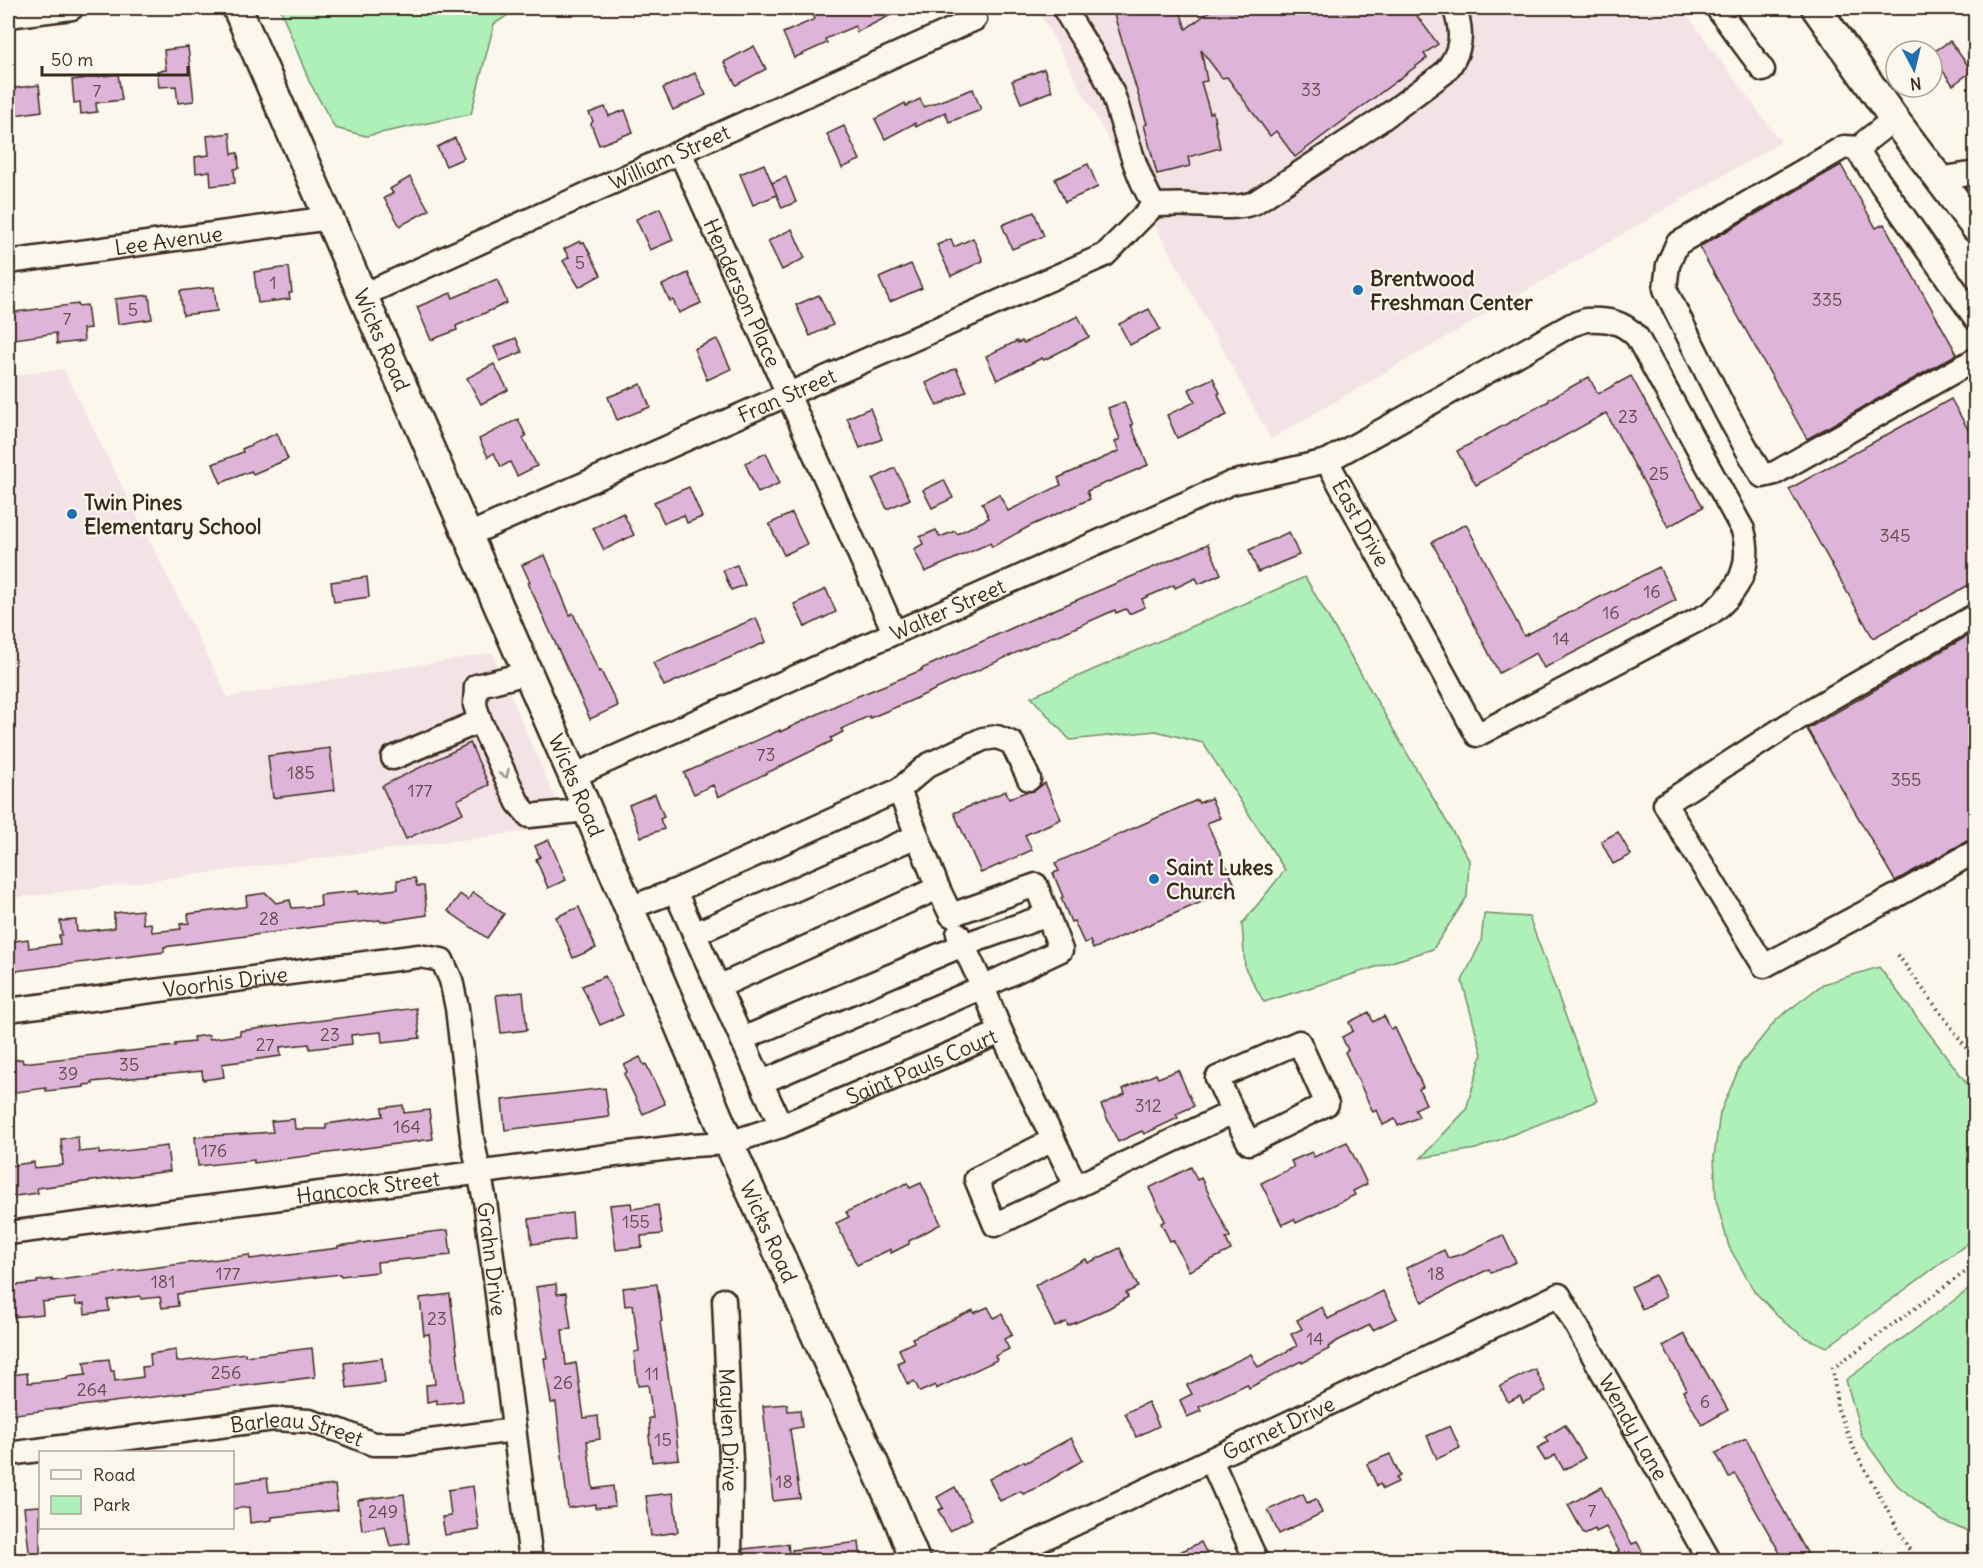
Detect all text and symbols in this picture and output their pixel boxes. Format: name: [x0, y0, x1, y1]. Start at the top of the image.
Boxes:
scale bar: [42, 39, 188, 77]
north arrow: [1884, 39, 1944, 99]
text: 50 m: [51, 48, 93, 71]
text: N: [1909, 73, 1923, 94]
house number: 33: [1301, 78, 1321, 101]
house number: 7: [93, 79, 102, 102]
street label: William Street: [605, 118, 734, 196]
street label: Henderson Place: [698, 214, 788, 371]
street label: Lee Avenue: [113, 219, 224, 261]
house number: 5: [575, 251, 585, 274]
place label: Brentwood Freshman Center: [1370, 265, 1533, 316]
house number: 1: [269, 271, 277, 294]
marker: Brentwood Freshman Center: [1351, 283, 1365, 297]
street label: Wicks Road: [348, 284, 416, 395]
house number: 335: [1812, 288, 1842, 311]
house number: 5: [128, 298, 138, 321]
house number: 7: [63, 307, 72, 330]
street label: Fran Street: [733, 362, 840, 428]
house number: 23: [1618, 405, 1638, 428]
house number: 25: [1649, 462, 1669, 485]
street label: East Drive: [1326, 475, 1396, 571]
place label: Twin Pines Elementary School: [84, 489, 261, 540]
marker: Twin Pines Elementary School: [65, 507, 79, 521]
house number: 345: [1880, 524, 1910, 547]
street label: Walter Street: [886, 572, 1009, 647]
house number: 16: [1643, 580, 1661, 603]
house number: 16: [1602, 601, 1620, 624]
house number: 14: [1552, 627, 1570, 650]
street label: Wicks Road: [543, 730, 611, 840]
house number: 73: [756, 743, 776, 766]
house number: 185: [287, 761, 315, 784]
one-way arrow: [497, 767, 509, 778]
house number: 355: [1891, 768, 1921, 791]
house number: 177: [408, 779, 433, 802]
place label: Saint Lukes Church: [1166, 854, 1274, 905]
marker: Saint Lukes Church: [1147, 872, 1161, 886]
house number: 28: [259, 907, 279, 930]
street label: Voorhis Drive: [161, 960, 289, 1003]
street label: Saint Pauls Court: [842, 1022, 1001, 1110]
house number: 23: [320, 1023, 340, 1046]
house number: 27: [256, 1033, 275, 1056]
house number: 35: [119, 1053, 139, 1076]
house number: 39: [58, 1062, 78, 1085]
house number: 312: [1134, 1094, 1162, 1117]
house number: 164: [393, 1115, 421, 1138]
house number: 176: [201, 1139, 227, 1162]
street label: Hancock Street: [295, 1164, 441, 1209]
street label: Wicks Road: [734, 1176, 804, 1287]
street label: Grahn Drive: [472, 1200, 513, 1317]
house number: 155: [622, 1210, 650, 1233]
house number: 177: [216, 1262, 241, 1285]
house number: 18: [1427, 1262, 1445, 1285]
house number: 181: [151, 1270, 175, 1293]
house number: 23: [427, 1307, 447, 1330]
house number: 14: [1306, 1327, 1324, 1350]
house number: 256: [211, 1361, 241, 1384]
house number: 11: [645, 1362, 659, 1385]
street label: Maylen Drive: [713, 1368, 745, 1492]
street label: Wendy Lane: [1593, 1369, 1674, 1485]
house number: 26: [553, 1371, 573, 1394]
house number: 264: [77, 1378, 107, 1401]
street label: Garnet Drive: [1218, 1390, 1339, 1466]
house number: 6: [1700, 1390, 1710, 1413]
street label: Barleau Street: [229, 1405, 367, 1452]
house number: 15: [654, 1428, 672, 1451]
legend: [39, 1451, 234, 1529]
text: Road: [93, 1463, 136, 1486]
house number: 18: [775, 1470, 793, 1493]
text: Park: [93, 1493, 130, 1516]
house number: 7: [1588, 1499, 1597, 1522]
house number: 249: [368, 1500, 398, 1523]

